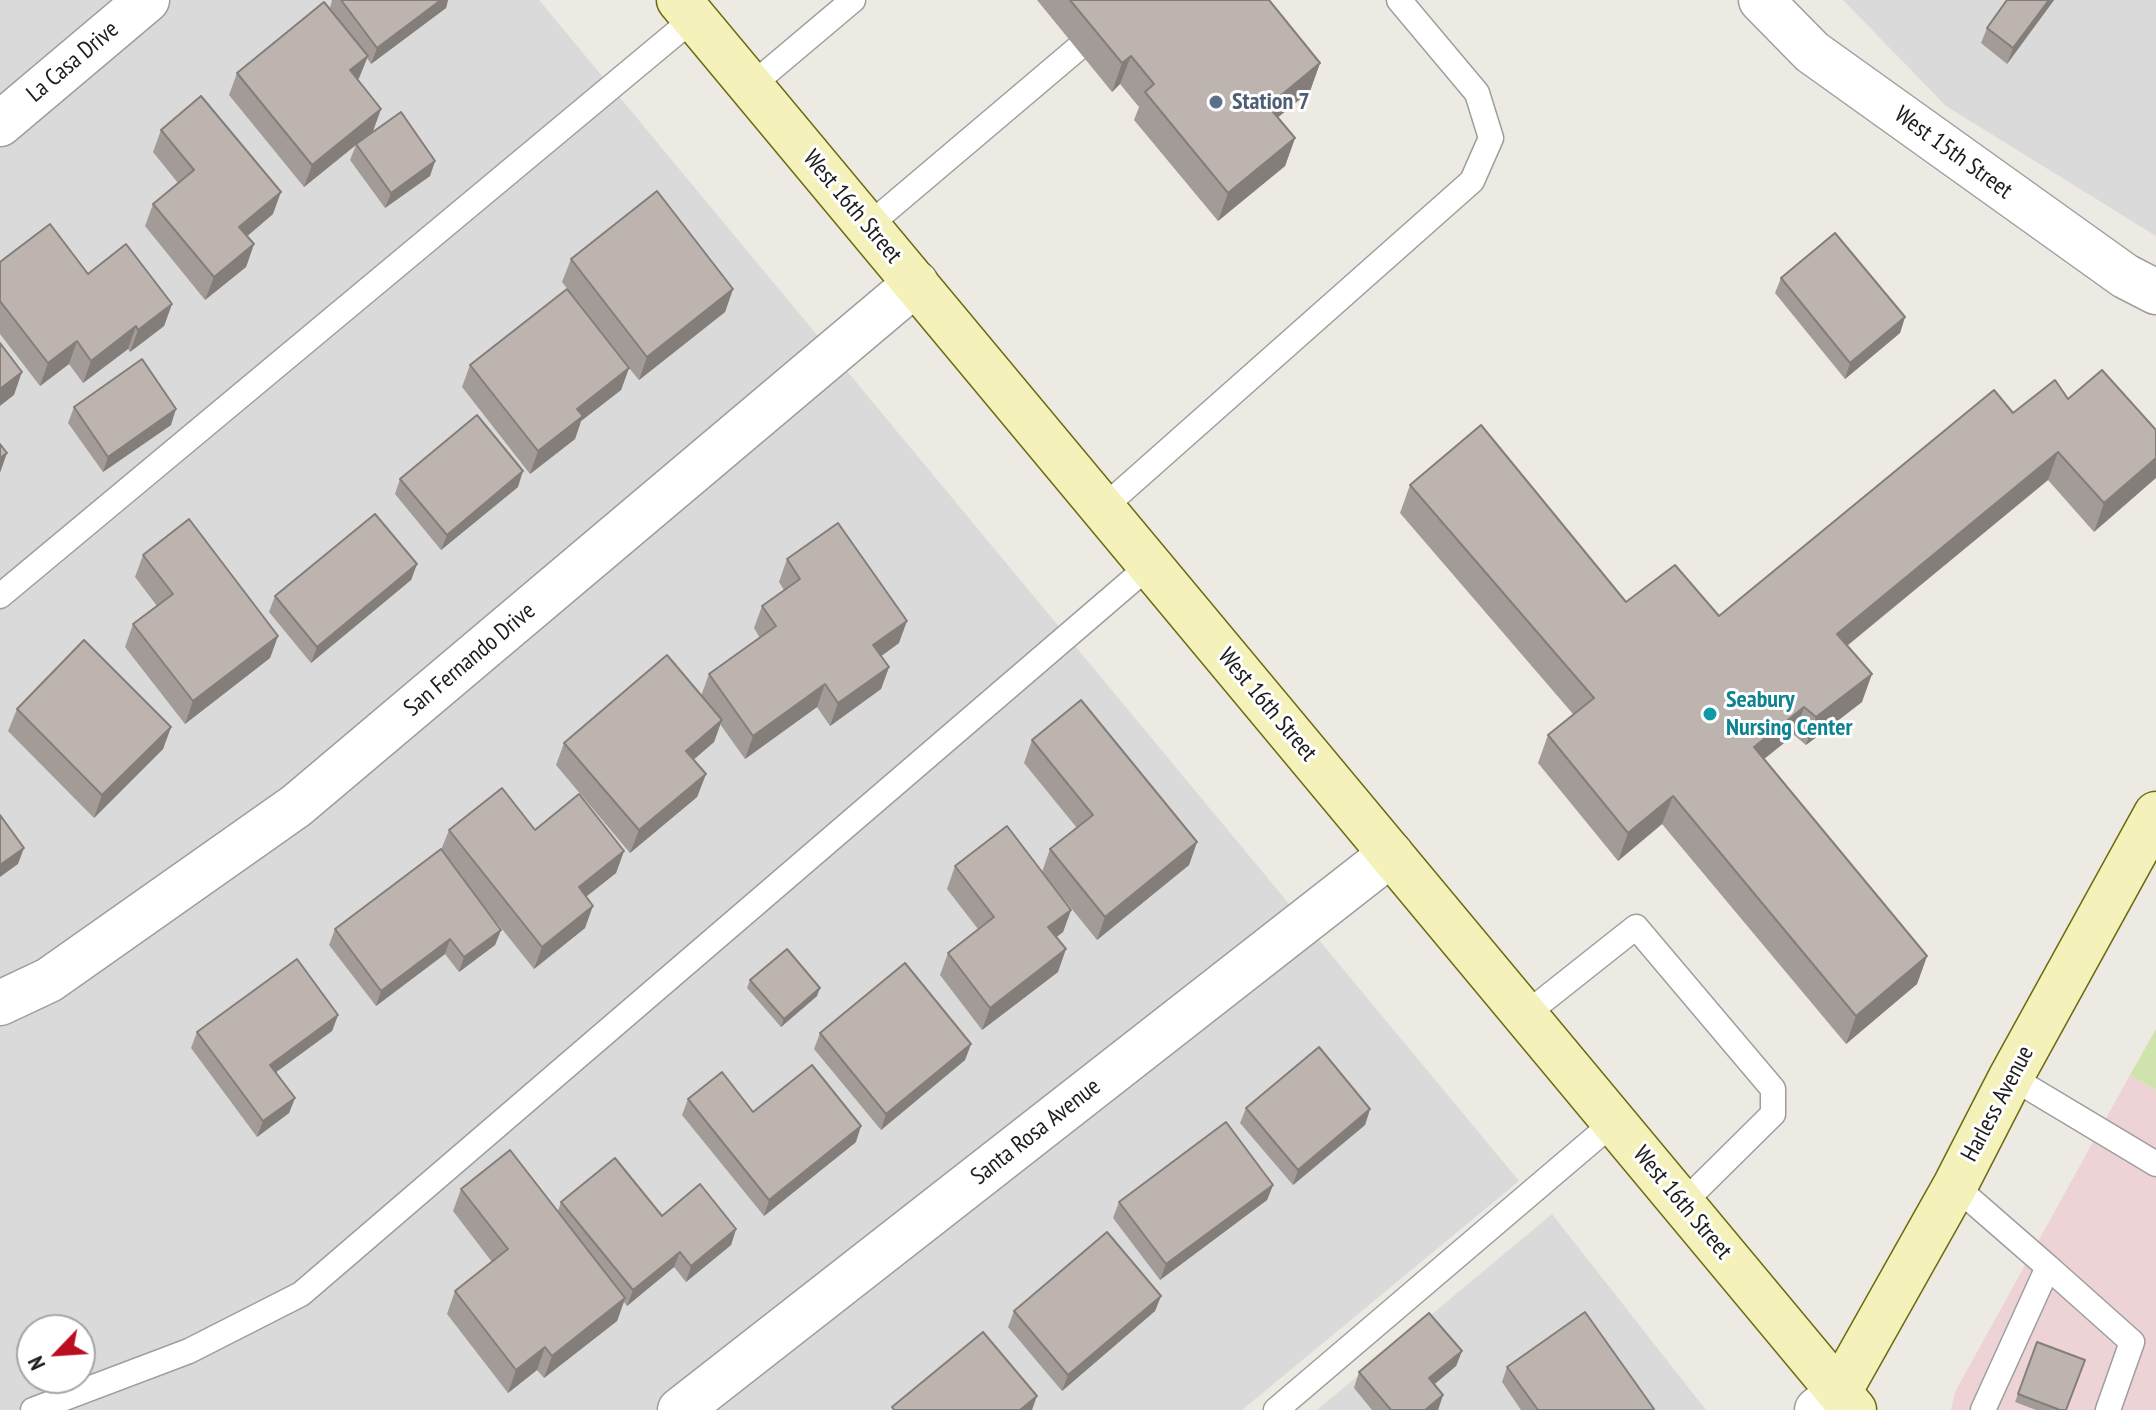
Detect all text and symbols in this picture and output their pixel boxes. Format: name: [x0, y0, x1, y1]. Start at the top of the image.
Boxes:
street label: La Casa Drive: [21, 15, 125, 109]
place label: Station 7: [1232, 88, 1310, 116]
marker: Station 7: [1207, 93, 1225, 111]
street label: West 15th Street: [1889, 101, 2017, 205]
street label: West 16th Street: [796, 145, 908, 269]
street label: San Fernando Drive: [399, 597, 541, 723]
street label: West 16th Street: [1211, 643, 1323, 767]
place label: Seabury Nursing Center: [1726, 686, 1852, 742]
marker: Seabury Nursing Center: [1701, 705, 1719, 723]
street label: Harless Avenue: [1956, 1041, 2040, 1167]
street label: Santa Rosa Avenue: [966, 1073, 1106, 1191]
street label: West 16th Street: [1626, 1141, 1738, 1265]
north arrow: [16, 1314, 96, 1394]
text: N: [21, 1352, 51, 1375]

